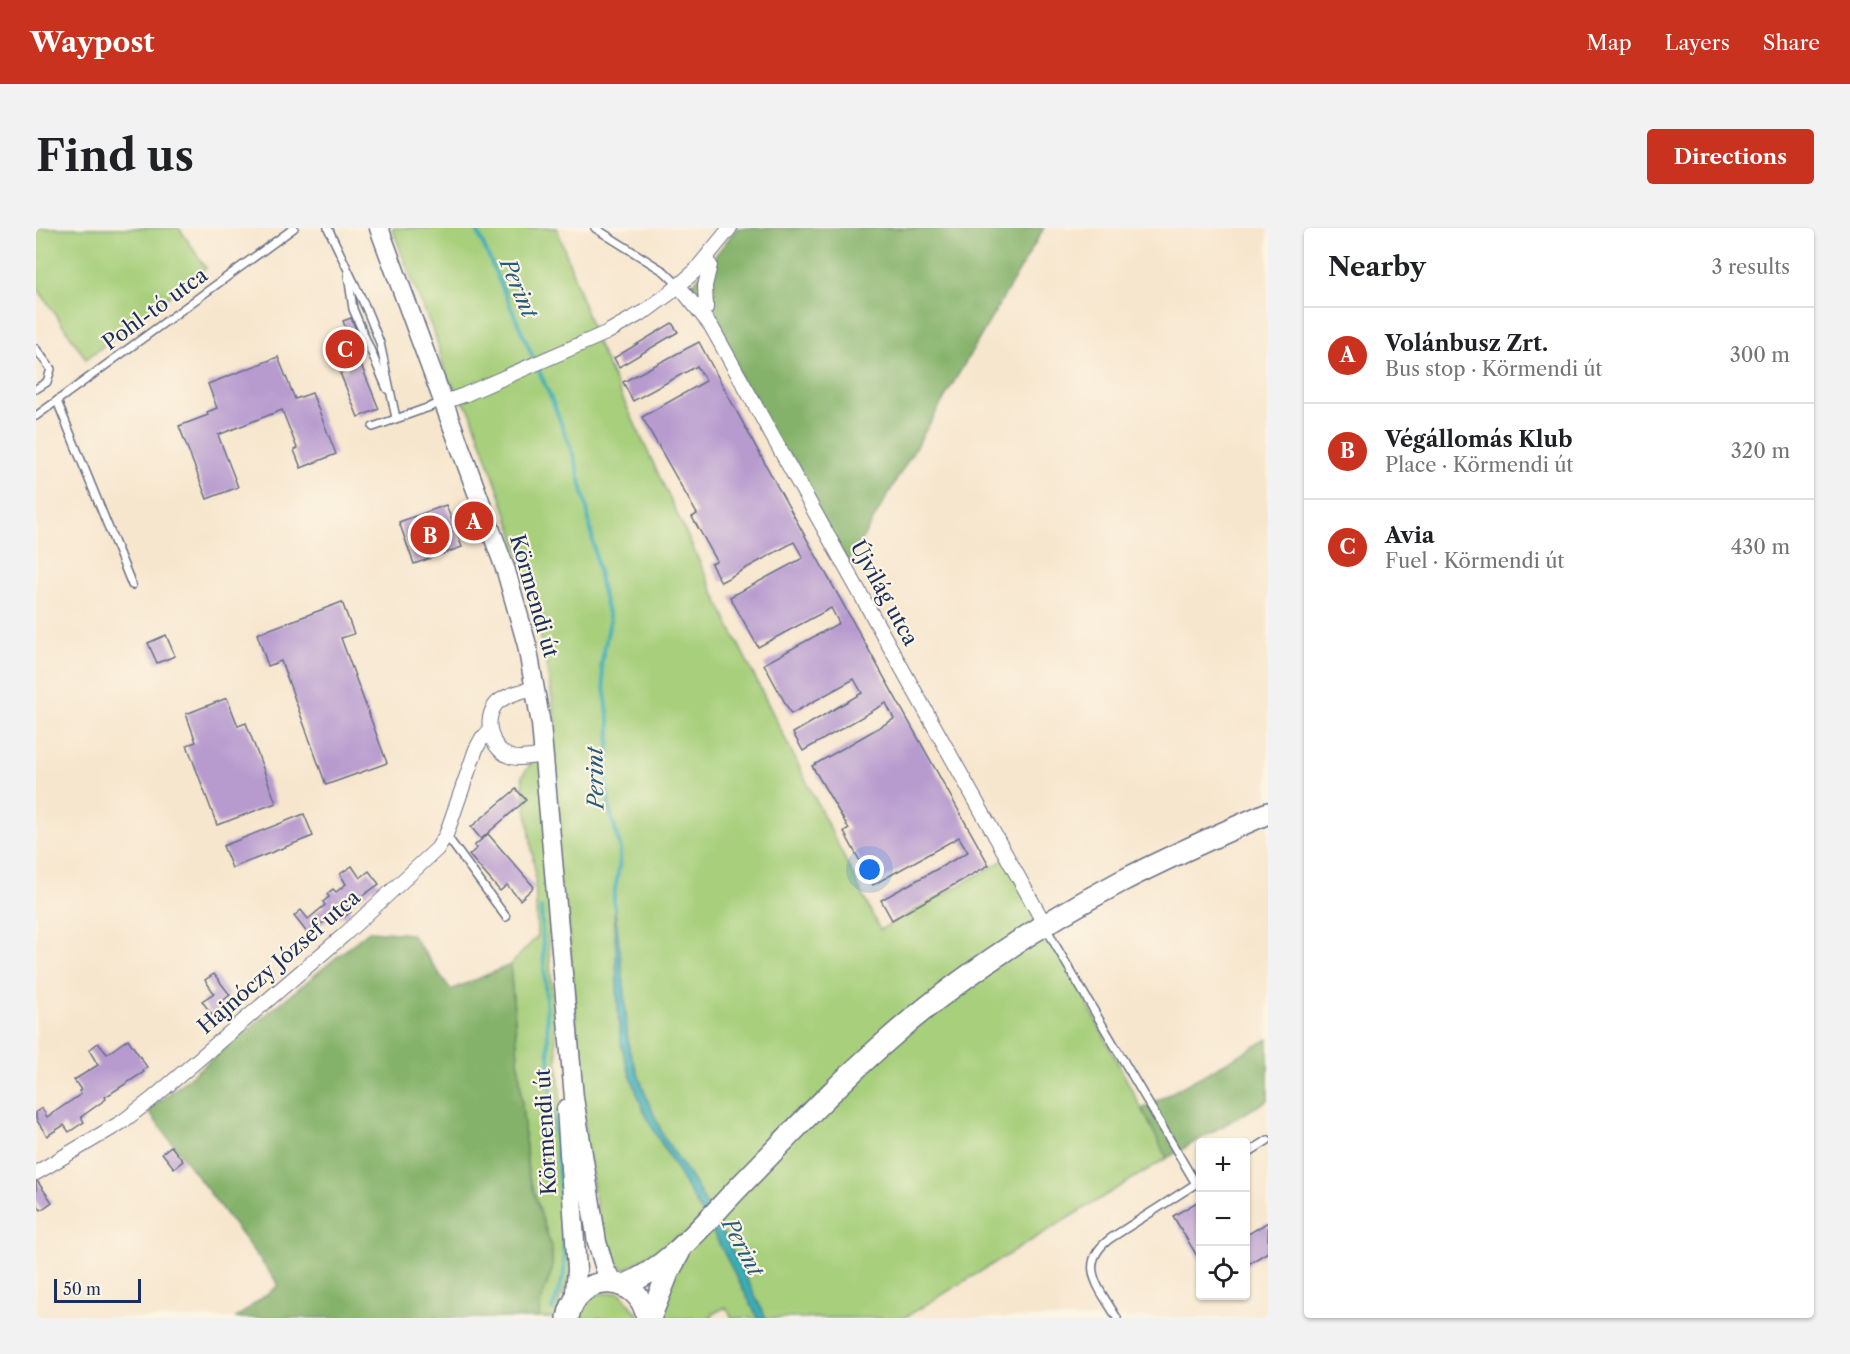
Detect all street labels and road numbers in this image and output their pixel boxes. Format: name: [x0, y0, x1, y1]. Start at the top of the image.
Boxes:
street label: Pohl-tó utca: [97, 262, 213, 355]
street label: Körmendi út: [505, 532, 564, 661]
street label: Újvilág utca: [845, 536, 924, 650]
street label: Hajnóczy József utca: [192, 884, 366, 1039]
street label: Körmendi út: [530, 1068, 561, 1196]

